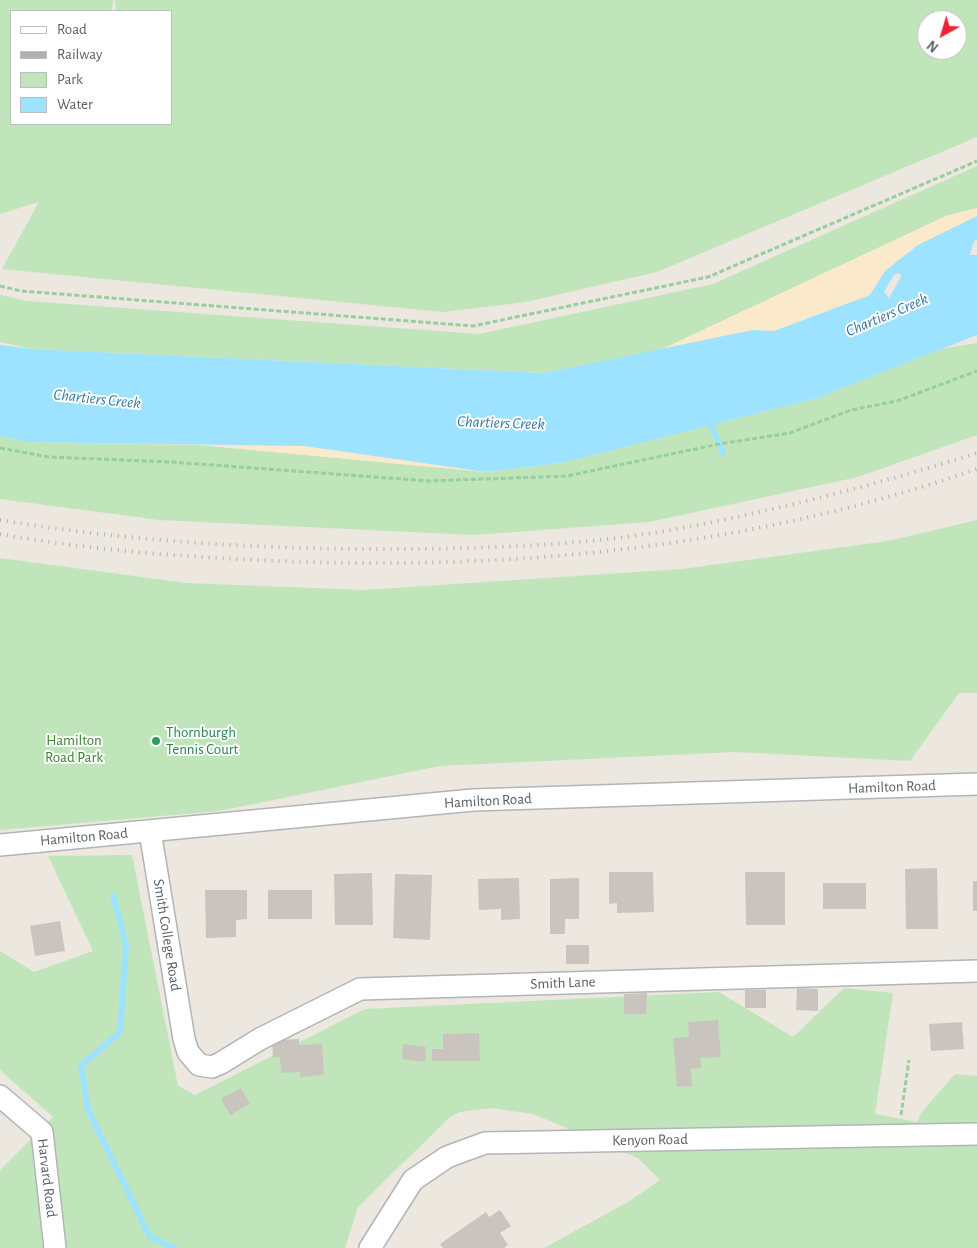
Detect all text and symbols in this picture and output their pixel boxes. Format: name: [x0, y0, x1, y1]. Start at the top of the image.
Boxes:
legend: [10, 10, 172, 125]
north arrow: [917, 10, 967, 60]
text: Road: [57, 22, 87, 37]
text: N: [925, 37, 941, 54]
text: Railway: [57, 47, 102, 62]
text: Park: [57, 72, 83, 87]
text: Water: [57, 97, 93, 112]
water label: Chartiers Creek: [843, 289, 931, 341]
water label: Chartiers Creek: [52, 385, 142, 413]
water label: Chartiers Creek: [457, 412, 545, 434]
place label: Thornburgh Tennis Court: [166, 723, 238, 758]
park label: Hamilton Road Park: [45, 731, 103, 766]
marker: Thornburgh Tennis Court: [150, 735, 162, 747]
street label: Hamilton Road: [848, 776, 936, 798]
street label: Hamilton Road: [444, 790, 532, 812]
street label: Hamilton Road: [39, 824, 129, 850]
street label: Smith College Road: [149, 878, 185, 992]
street label: Smith Lane: [530, 973, 596, 993]
street label: Kenyon Road: [612, 1130, 688, 1150]
street label: Harvard Road: [33, 1137, 61, 1219]

